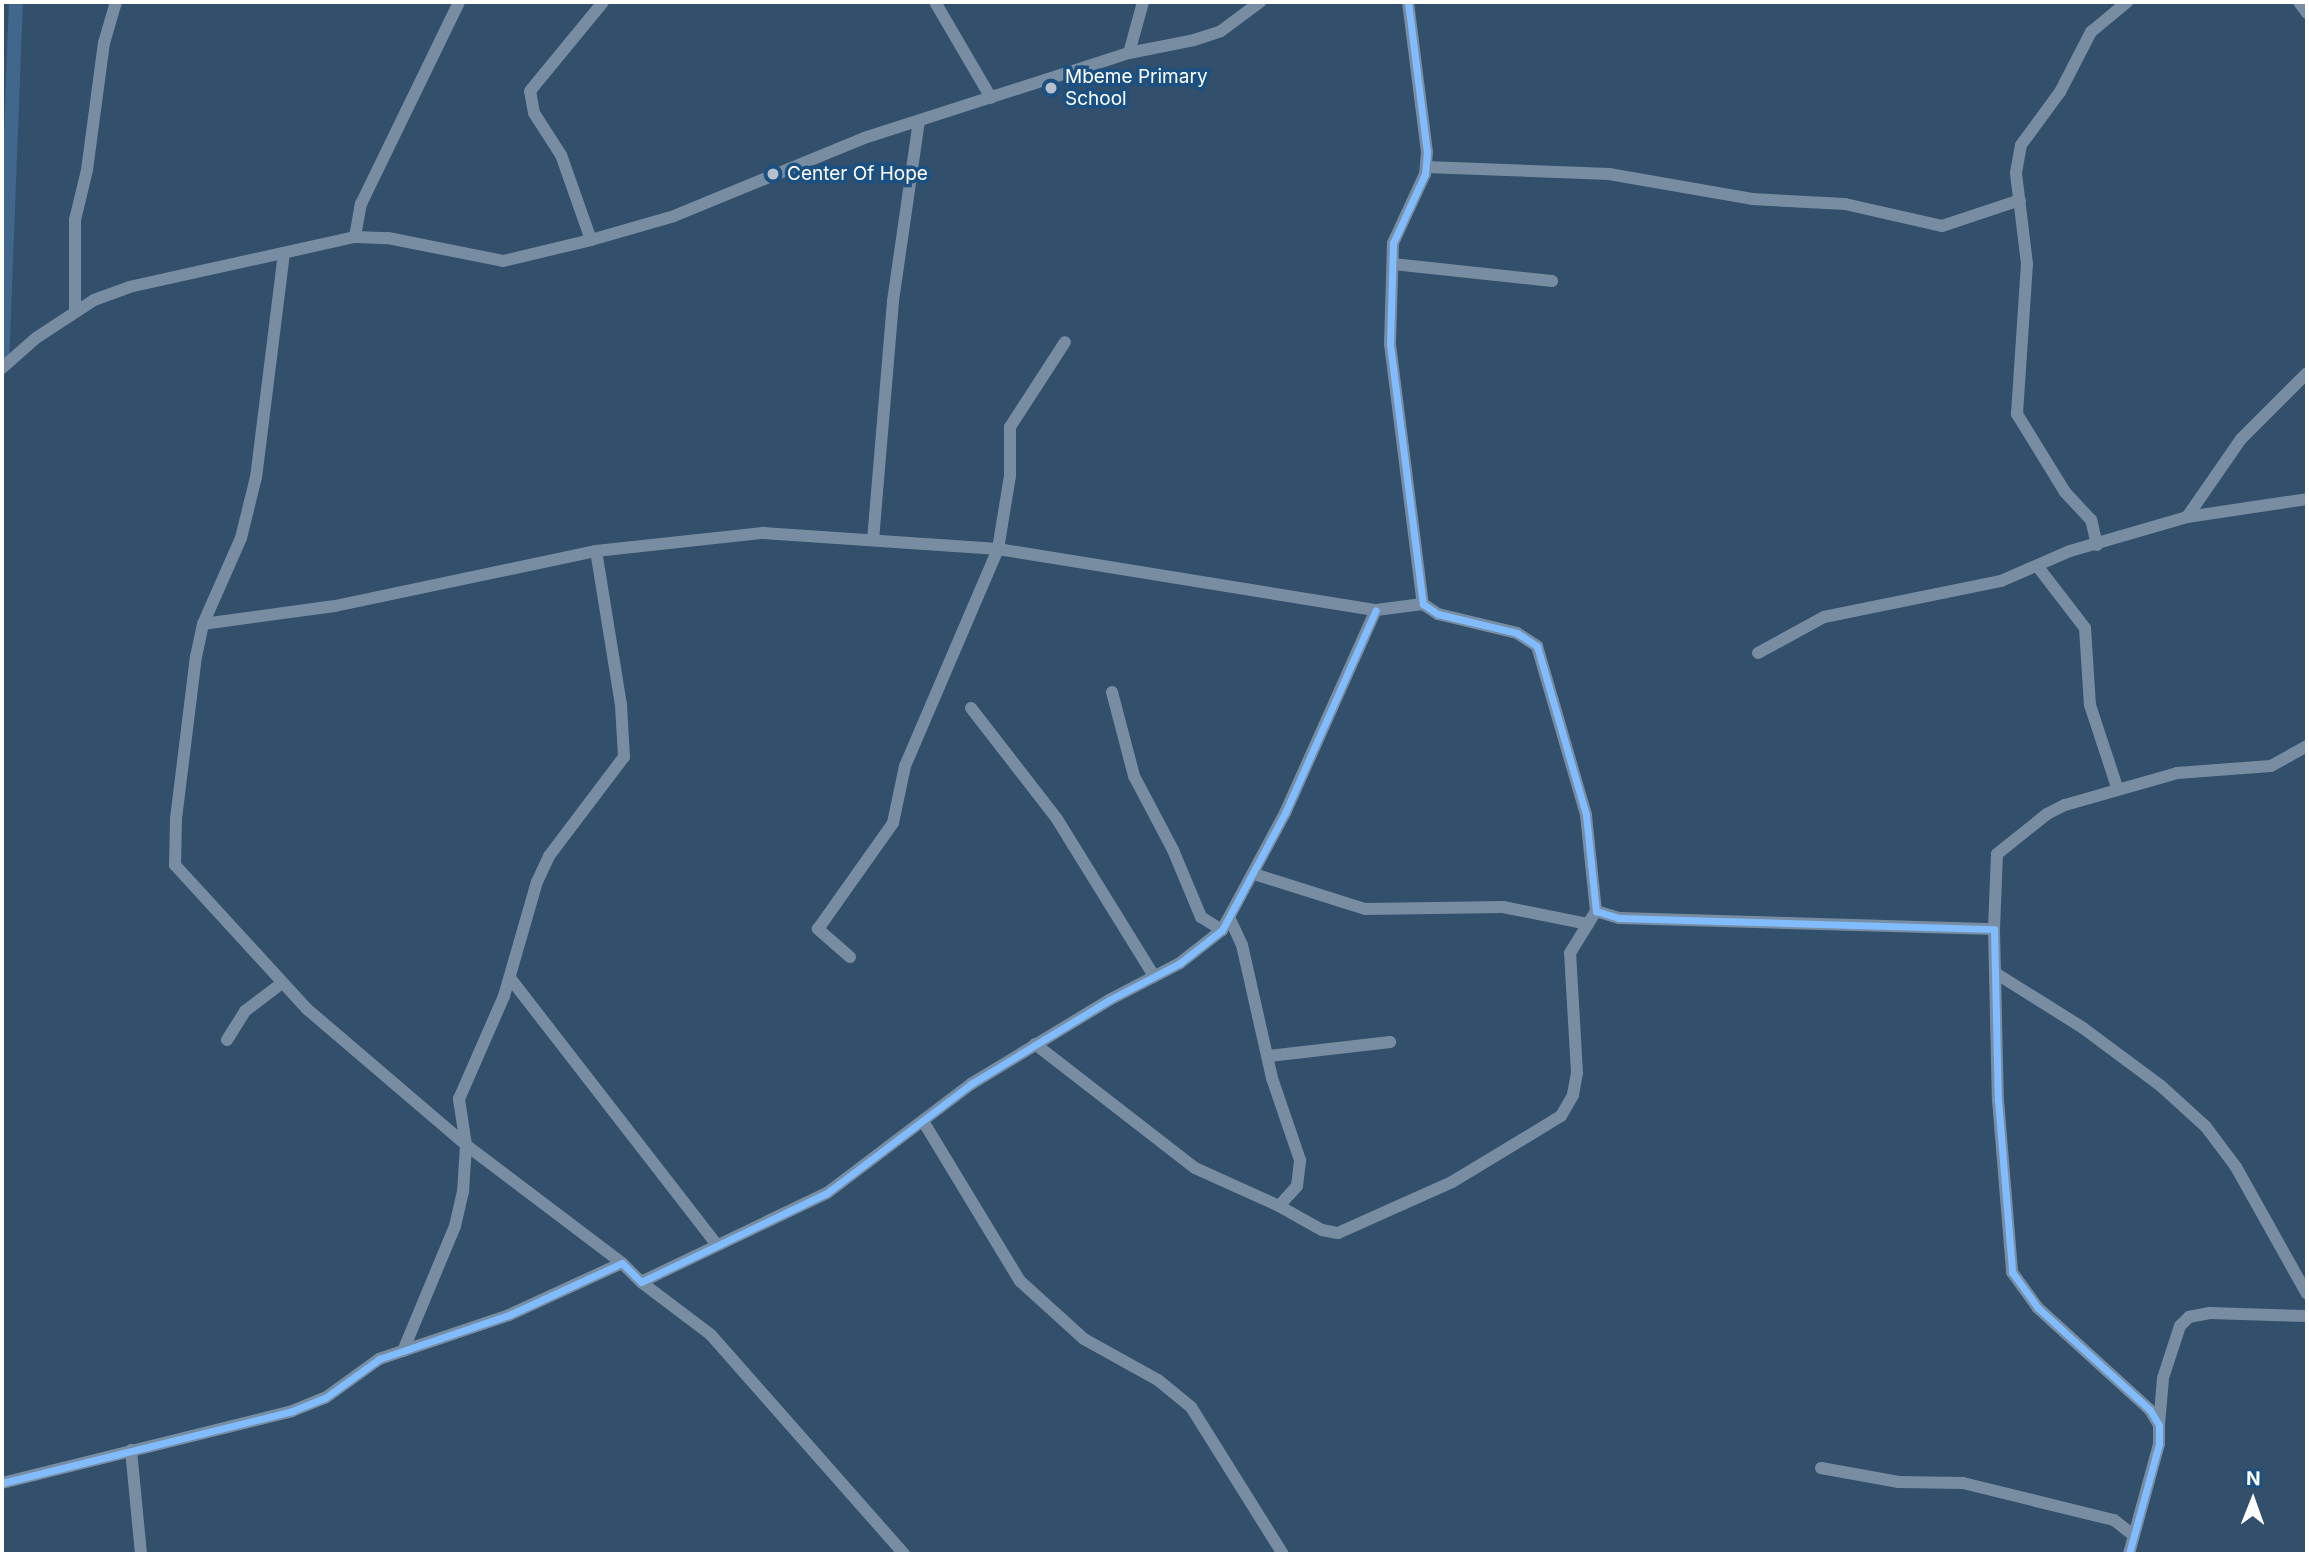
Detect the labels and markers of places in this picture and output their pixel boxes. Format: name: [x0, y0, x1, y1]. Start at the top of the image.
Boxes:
place label: Mbeme Primary School: [1065, 66, 1208, 110]
marker: Mbeme Primary School: [1043, 80, 1059, 96]
place label: Center Of Hope: [787, 163, 928, 185]
marker: Center Of Hope: [765, 166, 781, 182]

